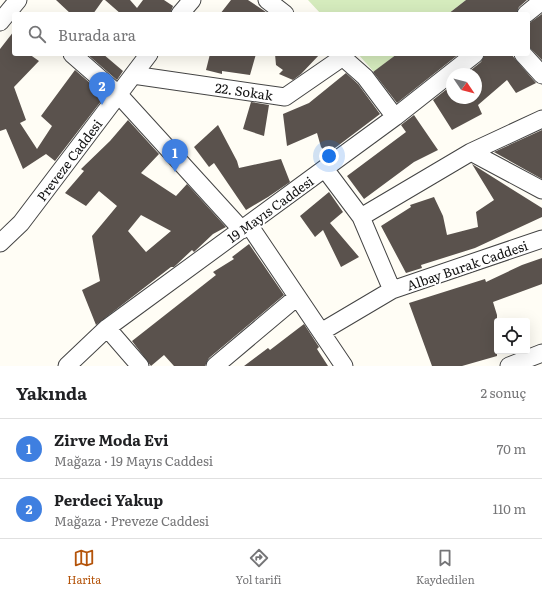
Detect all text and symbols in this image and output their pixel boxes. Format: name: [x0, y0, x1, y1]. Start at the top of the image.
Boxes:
search box: [12, 12, 530, 56]
icon: search: [26, 23, 48, 45]
text: Burada ara: [58, 23, 136, 46]
north arrow: [446, 68, 482, 104]
pin: 2: [89, 72, 115, 105]
street label: 22. Sokak: [214, 78, 275, 105]
street label: Preveze Caddesi: [32, 114, 107, 205]
pin: 1: [162, 139, 188, 172]
your location: [319, 146, 339, 166]
street label: 19 Mayıs Caddesi: [223, 171, 318, 247]
street label: Albay Burak Caddesi: [404, 235, 531, 295]
map controls: [494, 318, 530, 354]
button: locate: [494, 318, 530, 354]
text: Yakında: [16, 380, 87, 405]
text: 2 sonuç: [480, 383, 526, 402]
text: Zirve Moda Evi: [54, 428, 168, 451]
text: 1: [26, 439, 32, 458]
text: 70 m: [497, 439, 526, 458]
text: Mağaza · 19 Mayıs Caddesi: [54, 451, 213, 470]
text: Perdeci Yakup: [54, 488, 163, 511]
text: 2: [26, 499, 32, 518]
text: 110 m: [493, 499, 526, 518]
text: Mağaza · Preveze Caddesi: [54, 511, 209, 530]
tab: Harita: [67, 547, 101, 587]
tab: Yol tarifi: [236, 547, 282, 587]
tab: Kaydedilen: [416, 547, 475, 587]

